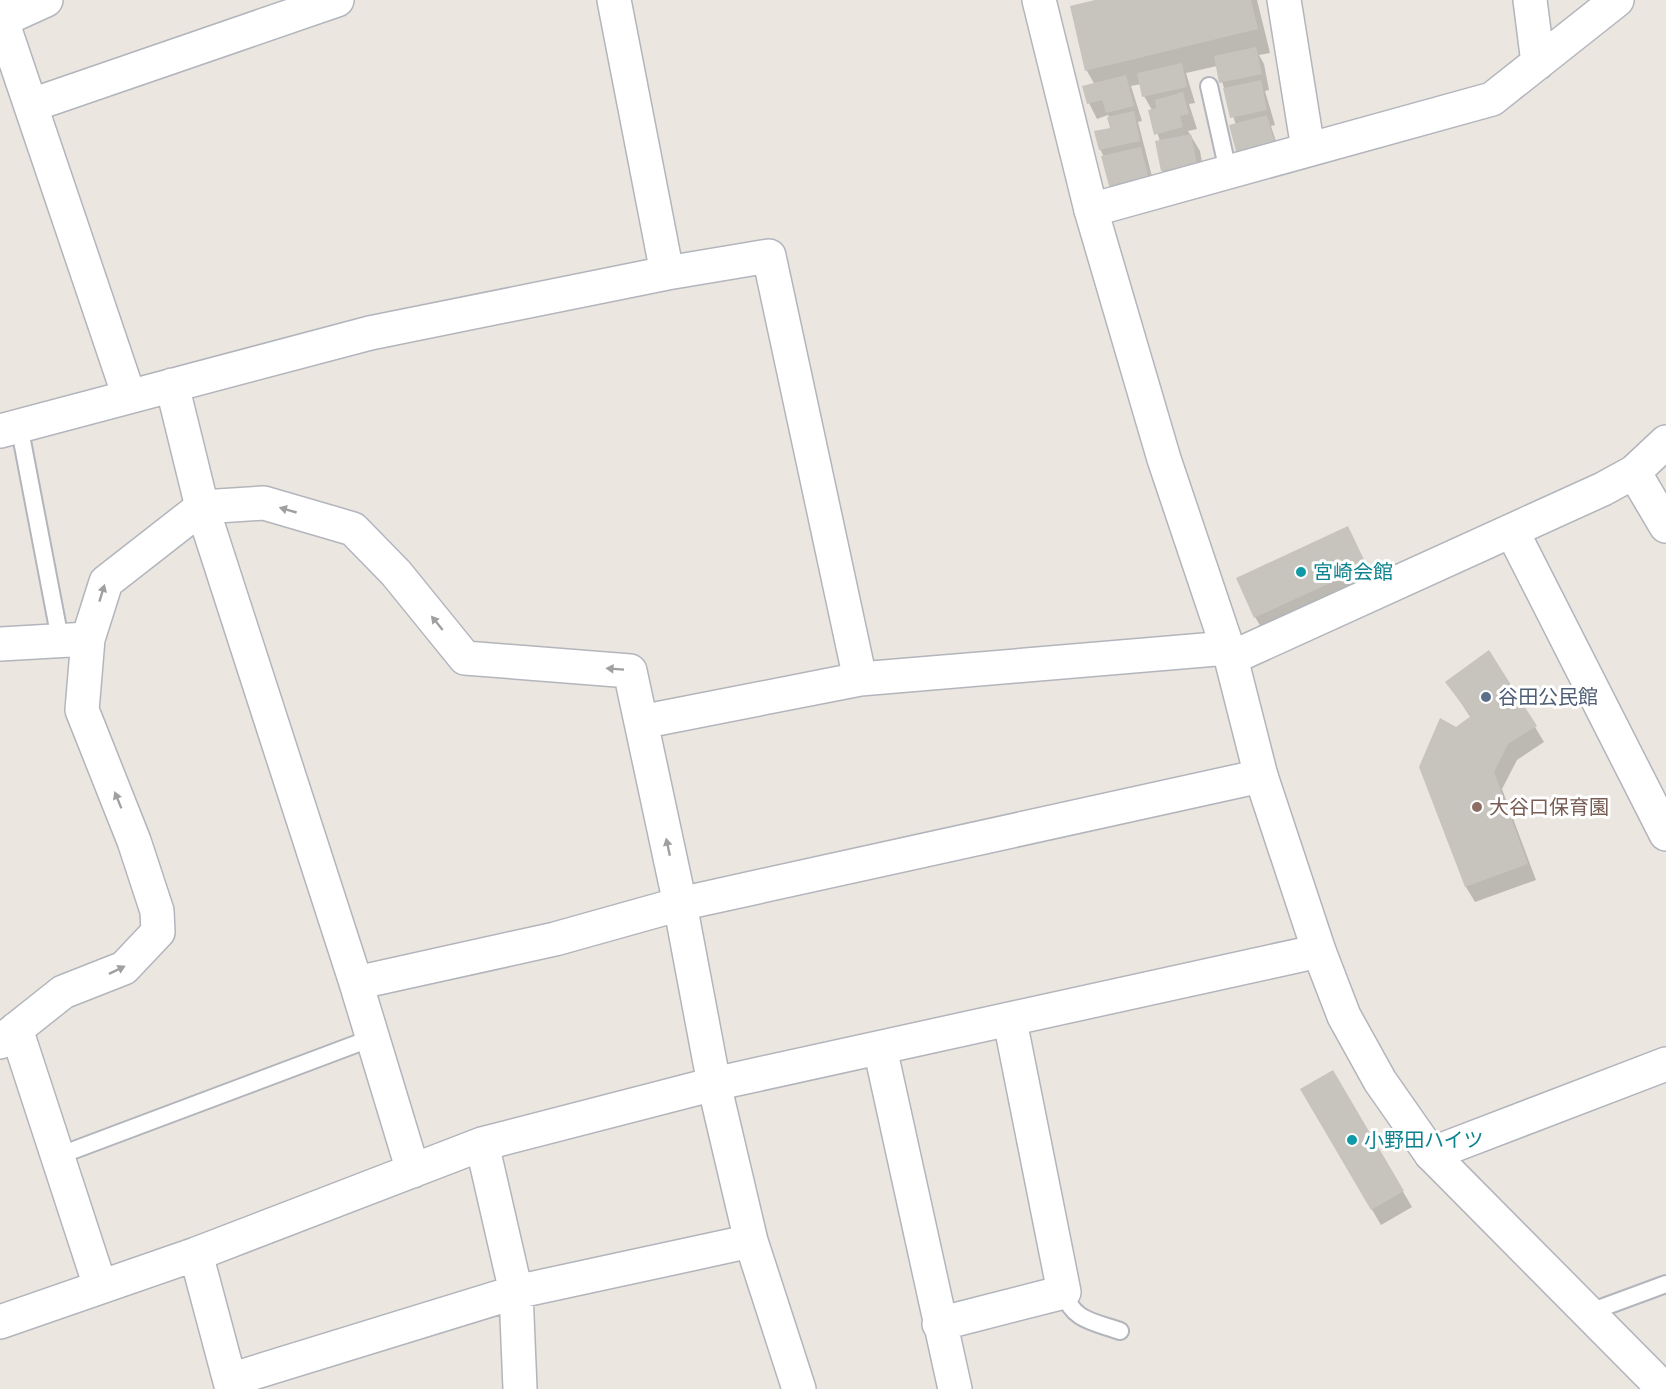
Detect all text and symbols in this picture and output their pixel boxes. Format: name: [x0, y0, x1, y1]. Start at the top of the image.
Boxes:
one-way arrow: [279, 505, 297, 514]
place label: 宮崎会館: [1313, 561, 1393, 585]
marker: 宮崎会館: [1294, 565, 1308, 579]
one-way arrow: [98, 584, 107, 602]
one-way arrow: [432, 616, 444, 631]
one-way arrow: [606, 665, 625, 674]
place label: 谷田公民館: [1498, 686, 1598, 710]
marker: 谷田公民館: [1479, 690, 1493, 704]
one-way arrow: [113, 791, 122, 809]
place label: 大谷口保育園: [1489, 796, 1609, 820]
marker: 大谷口保育園: [1470, 800, 1484, 814]
one-way arrow: [662, 838, 672, 856]
one-way arrow: [108, 965, 126, 975]
place label: 小野田ハイツ: [1364, 1129, 1484, 1153]
marker: 小野田ハイツ: [1345, 1133, 1359, 1147]

